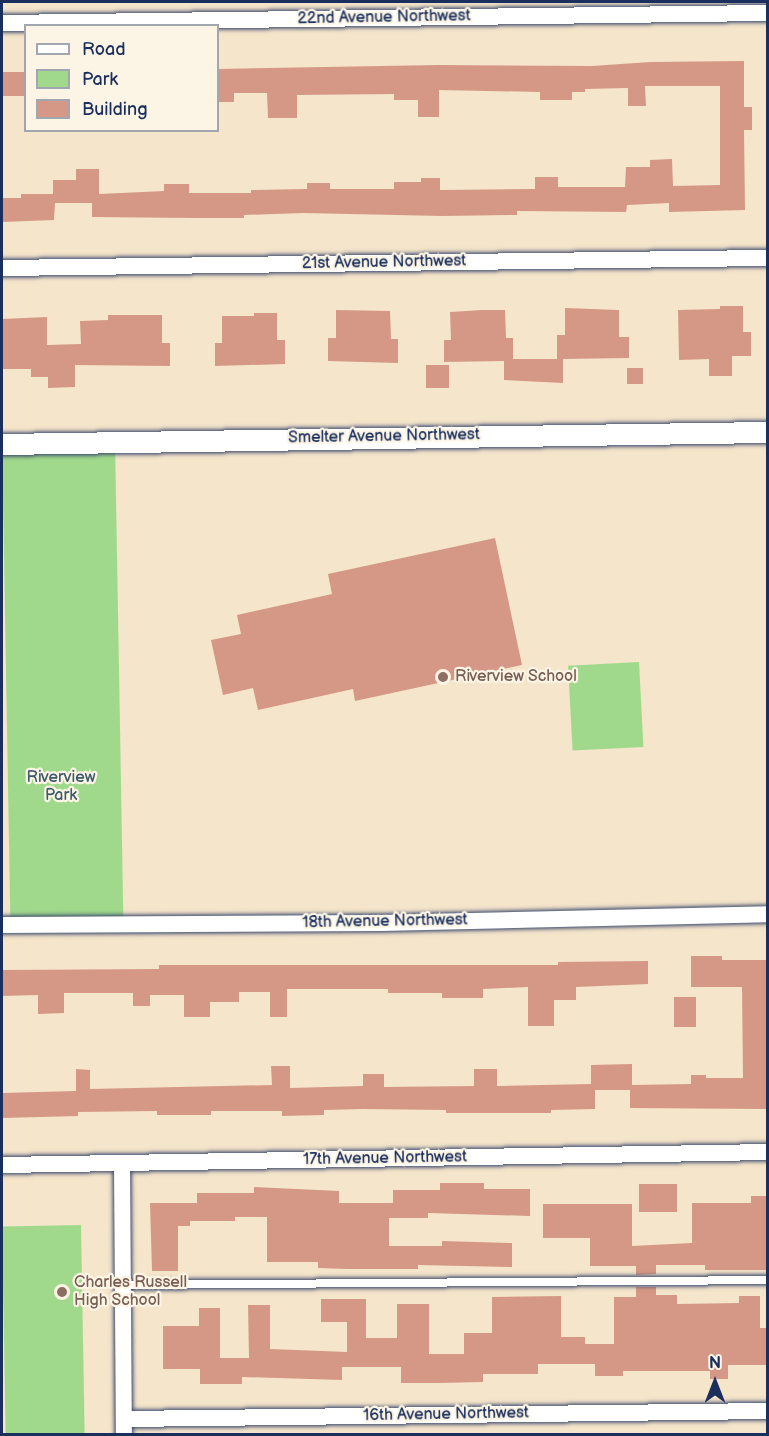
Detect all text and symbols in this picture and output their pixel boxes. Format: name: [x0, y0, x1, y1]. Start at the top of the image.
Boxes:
street label: 22nd Avenue Northwest: [297, 7, 471, 29]
legend: [24, 24, 219, 132]
text: Road: [82, 39, 126, 60]
text: Park: [82, 69, 118, 90]
text: Building: [82, 99, 148, 120]
street label: 21st Avenue Northwest: [302, 252, 466, 274]
street label: Smelter Avenue Northwest: [288, 426, 480, 448]
place label: Riverview School: [455, 667, 577, 687]
marker: Riverview School: [436, 670, 450, 684]
park label: Riverview Park: [27, 768, 95, 806]
street label: 18th Avenue Northwest: [302, 911, 468, 933]
street label: 17th Avenue Northwest: [303, 1148, 467, 1170]
place label: Charles Russell High School: [74, 1273, 187, 1311]
marker: Charles Russell High School: [55, 1285, 69, 1299]
north arrow: [685, 1352, 745, 1412]
text: N: [709, 1354, 721, 1373]
street label: 16th Avenue Northwest: [363, 1404, 529, 1426]

